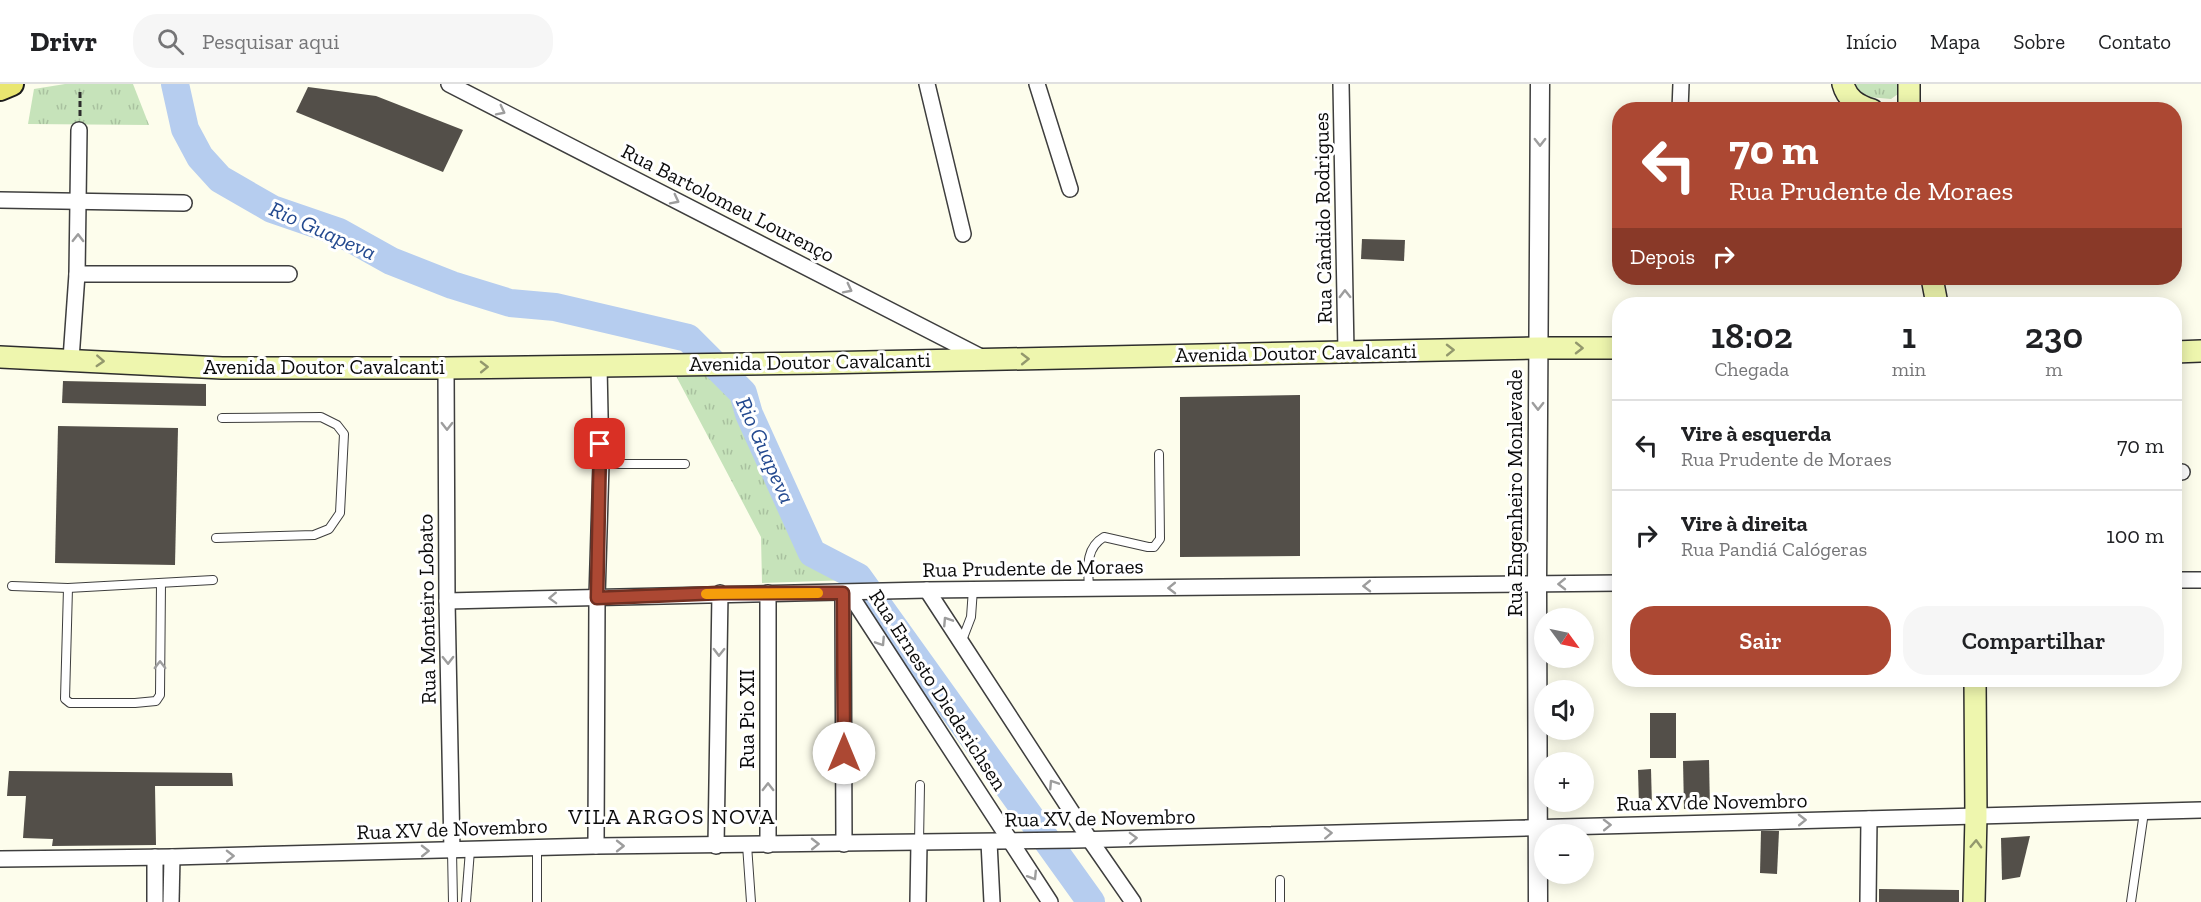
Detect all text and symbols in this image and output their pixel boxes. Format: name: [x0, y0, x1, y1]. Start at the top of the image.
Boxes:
search box: [133, 14, 553, 68]
text: Drivr: [30, 25, 97, 58]
icon: search: [154, 25, 187, 58]
text: Pesquisar aqui: [202, 28, 339, 55]
text: Início: [1846, 29, 1897, 54]
text: Mapa: [1930, 29, 1980, 54]
text: Sobre: [2013, 29, 2065, 54]
text: Contato: [2098, 29, 2171, 54]
one-way arrow: [495, 103, 506, 115]
street label: Rua Cândido Rodrigues: [1308, 112, 1337, 324]
text: 70 m: [1729, 124, 1819, 175]
icon: left: [1630, 126, 1708, 204]
street label: Rua Bartolomeu Lourenço: [617, 138, 839, 267]
one-way arrow: [1534, 138, 1546, 147]
text: Rua Prudente de Moraes: [1729, 175, 2013, 207]
one-way arrow: [668, 192, 679, 204]
water label: Rio Guapeva: [265, 195, 380, 266]
one-way arrow: [72, 234, 84, 243]
icon: right: [1707, 240, 1740, 273]
text: Depois: [1630, 243, 1695, 270]
one-way arrow: [842, 281, 853, 293]
one-way arrow: [1339, 289, 1352, 298]
text: 18:02: [1711, 314, 1793, 357]
text: 1: [1902, 314, 1916, 357]
text: 230: [2025, 314, 2083, 357]
street label: Avenida Doutor Cavalcanti: [1175, 338, 1417, 367]
one-way arrow: [1575, 342, 1584, 354]
one-way arrow: [1446, 343, 1455, 356]
street label: Avenida Doutor Cavalcanti: [689, 347, 931, 376]
one-way arrow: [1020, 353, 1029, 365]
one-way arrow: [96, 354, 105, 367]
street label: Avenida Doutor Cavalcanti: [203, 354, 445, 379]
text: Chegada: [1714, 357, 1789, 381]
text: min: [1892, 357, 1926, 381]
text: m: [2045, 357, 2063, 381]
one-way arrow: [480, 361, 489, 373]
street label: Rua Engenheiro Monlevade: [1502, 369, 1527, 617]
water label: Rio Guapeva: [730, 393, 801, 508]
one-way arrow: [1532, 402, 1544, 411]
pin: [574, 418, 625, 469]
text: Vire à esquerda: [1681, 420, 1831, 447]
one-way arrow: [440, 422, 453, 431]
icon: arrive: [583, 427, 616, 460]
icon: left: [1630, 429, 1663, 462]
text: 70 m: [2117, 432, 2164, 459]
text: Rua Prudente de Moraes: [1681, 447, 1892, 471]
text: Vire à direita: [1681, 510, 1808, 537]
street label: Rua Monteiro Lobato: [412, 514, 441, 704]
icon: right: [1630, 519, 1663, 552]
text: 100 m: [2106, 522, 2164, 549]
text: Rua Pandiá Calógeras: [1681, 537, 1867, 561]
street label: Rua Prudente de Moraes: [922, 553, 1144, 582]
one-way arrow: [1557, 578, 1566, 590]
one-way arrow: [1362, 580, 1371, 592]
one-way arrow: [1167, 582, 1176, 594]
street label: Rua Ernesto Diederichsen: [864, 585, 1013, 795]
one-way arrow: [549, 591, 558, 604]
button: Sair: [1630, 606, 1891, 675]
button: Compartilhar: [1903, 606, 2164, 675]
north arrow: [1534, 608, 1594, 668]
map controls: [1534, 608, 1594, 884]
one-way arrow: [943, 616, 954, 627]
one-way arrow: [874, 635, 885, 646]
one-way arrow: [713, 647, 726, 656]
one-way arrow: [442, 655, 454, 664]
one-way arrow: [154, 661, 166, 670]
street label: Rua Pio XII: [734, 669, 759, 769]
button: sound: [1534, 680, 1594, 740]
position arrow: [812, 721, 876, 785]
button: +: [1534, 752, 1594, 812]
one-way arrow: [1049, 780, 1060, 791]
one-way arrow: [762, 782, 774, 791]
street label: Rua XV de Novembro: [1616, 787, 1808, 816]
district label: VILA ARGOS NOVA: [567, 803, 776, 830]
street label: Rua XV de Novembro: [1004, 803, 1196, 832]
street label: Rua XV de Novembro: [356, 813, 548, 844]
one-way arrow: [1797, 814, 1806, 827]
one-way arrow: [1602, 819, 1611, 831]
button: −: [1534, 824, 1594, 884]
one-way arrow: [1323, 827, 1332, 839]
one-way arrow: [1129, 832, 1138, 845]
one-way arrow: [811, 838, 820, 851]
one-way arrow: [1969, 839, 1982, 848]
one-way arrow: [616, 840, 625, 852]
one-way arrow: [421, 845, 430, 858]
one-way arrow: [226, 850, 235, 862]
one-way arrow: [1026, 870, 1038, 880]

